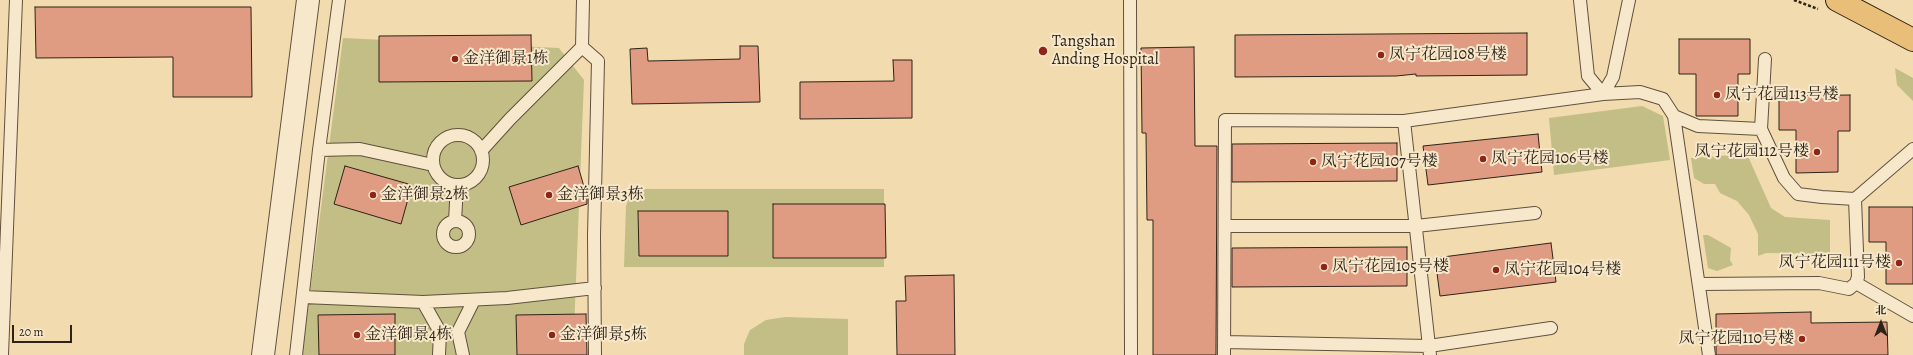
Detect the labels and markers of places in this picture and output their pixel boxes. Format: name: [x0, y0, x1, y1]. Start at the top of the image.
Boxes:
place label: Tangshan Anding Hospital: [1052, 32, 1159, 70]
marker: Tangshan Anding Hospital: [1037, 45, 1049, 57]
place label: 凤宁花园108号楼: [1389, 45, 1507, 65]
place label: 金洋御景1栋: [463, 49, 548, 69]
marker: 凤宁花园108号楼: [1376, 50, 1386, 60]
marker: 金洋御景1栋: [450, 54, 460, 64]
place label: 凤宁花园113号楼: [1725, 85, 1839, 105]
marker: 凤宁花园113号楼: [1712, 90, 1722, 100]
place label: 凤宁花园112号楼: [1694, 142, 1809, 162]
marker: 凤宁花园112号楼: [1812, 147, 1822, 157]
place label: 凤宁花园106号楼: [1491, 149, 1608, 169]
place label: 凤宁花园107号楼: [1321, 152, 1438, 172]
marker: 凤宁花园106号楼: [1478, 154, 1488, 164]
marker: 凤宁花园107号楼: [1308, 157, 1318, 167]
place label: 金洋御景2栋: [381, 185, 469, 205]
place label: 金洋御景3栋: [557, 185, 644, 205]
marker: 金洋御景2栋: [368, 190, 378, 200]
marker: 金洋御景3栋: [544, 190, 554, 200]
place label: 凤宁花园111号楼: [1779, 253, 1891, 273]
place label: 凤宁花园105号楼: [1332, 257, 1449, 277]
marker: 凤宁花园111号楼: [1894, 258, 1904, 268]
place label: 凤宁花园104号楼: [1504, 260, 1621, 280]
marker: 凤宁花园105号楼: [1319, 262, 1329, 272]
marker: 凤宁花园104号楼: [1491, 265, 1501, 275]
place label: 金洋御景4栋: [365, 325, 452, 345]
place label: 金洋御景5栋: [560, 325, 647, 345]
place label: 凤宁花园110号楼: [1679, 329, 1794, 349]
marker: 金洋御景4栋: [352, 330, 362, 340]
marker: 金洋御景5栋: [547, 330, 557, 340]
marker: 凤宁花园110号楼: [1797, 334, 1807, 344]

